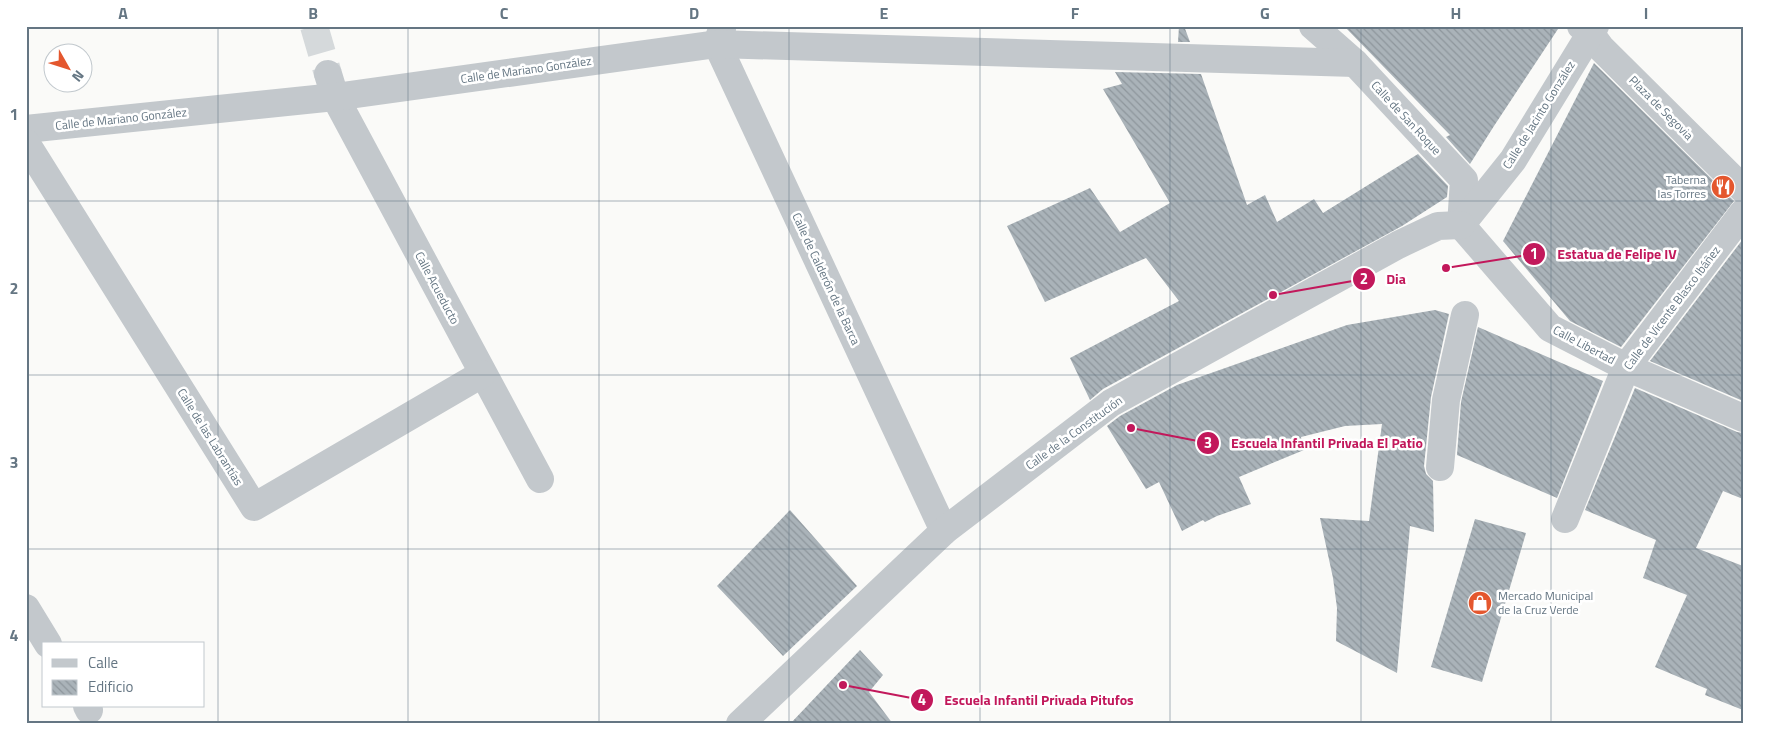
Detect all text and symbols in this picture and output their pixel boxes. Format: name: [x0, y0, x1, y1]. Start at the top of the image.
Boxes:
text: A: [118, 1, 128, 25]
text: B: [308, 1, 318, 25]
text: C: [500, 1, 509, 25]
text: D: [689, 1, 699, 25]
text: E: [880, 1, 889, 25]
text: F: [1071, 1, 1080, 25]
text: G: [1260, 1, 1270, 25]
text: H: [1451, 1, 1461, 25]
text: I: [1644, 1, 1648, 25]
north arrow: [42, 42, 92, 92]
street label: Calle de Mariano González: [459, 51, 593, 88]
street label: Calle de Jacinto González: [1497, 57, 1580, 173]
text: N: [67, 66, 90, 87]
street label: Plaza de Segovia: [1625, 71, 1698, 144]
street label: Calle de San Roque: [1367, 76, 1446, 159]
text: 1: [10, 102, 18, 126]
street label: Calle de Mariano González: [54, 102, 188, 135]
place label: Taberna las Torres: [1658, 170, 1706, 203]
restaurant icon: Taberna las Torres: [1710, 174, 1736, 200]
street label: Calle de Calderón de la Barca: [787, 209, 866, 348]
callout: Estatua de Felipe IV: [1522, 239, 1687, 268]
text: 1: [1530, 242, 1538, 265]
street label: Calle de Vicente Blasco Ibáñez: [1619, 242, 1725, 374]
text: Estatua de Felipe IV: [1557, 243, 1677, 264]
street label: Calle Acueducto: [410, 248, 465, 328]
callout: Dia: [1351, 265, 1416, 294]
text: 2: [1360, 267, 1368, 290]
text: Dia: [1386, 268, 1406, 289]
text: 2: [10, 276, 18, 300]
street label: Calle Libertad: [1550, 320, 1619, 369]
street label: Calle de las Labrantías: [173, 384, 248, 490]
street label: Calle de la Constitución: [1021, 391, 1126, 474]
callout: Escuela Infantil Privada El Patio: [1196, 428, 1432, 457]
text: 3: [1204, 431, 1212, 454]
text: Escuela Infantil Privada El Patio: [1231, 432, 1423, 453]
text: 3: [10, 450, 18, 474]
place label: Mercado Municipal de la Cruz Verde: [1498, 586, 1593, 619]
shop icon: Mercado Municipal de la Cruz Verde: [1467, 590, 1493, 616]
text: 4: [10, 623, 19, 647]
legend: [42, 642, 205, 708]
text: Calle: [88, 651, 118, 674]
text: Edificio: [88, 675, 133, 698]
callout: Escuela Infantil Privada Pitufos: [909, 686, 1144, 715]
text: 4: [918, 688, 926, 711]
text: Escuela Infantil Privada Pitufos: [944, 689, 1134, 710]

